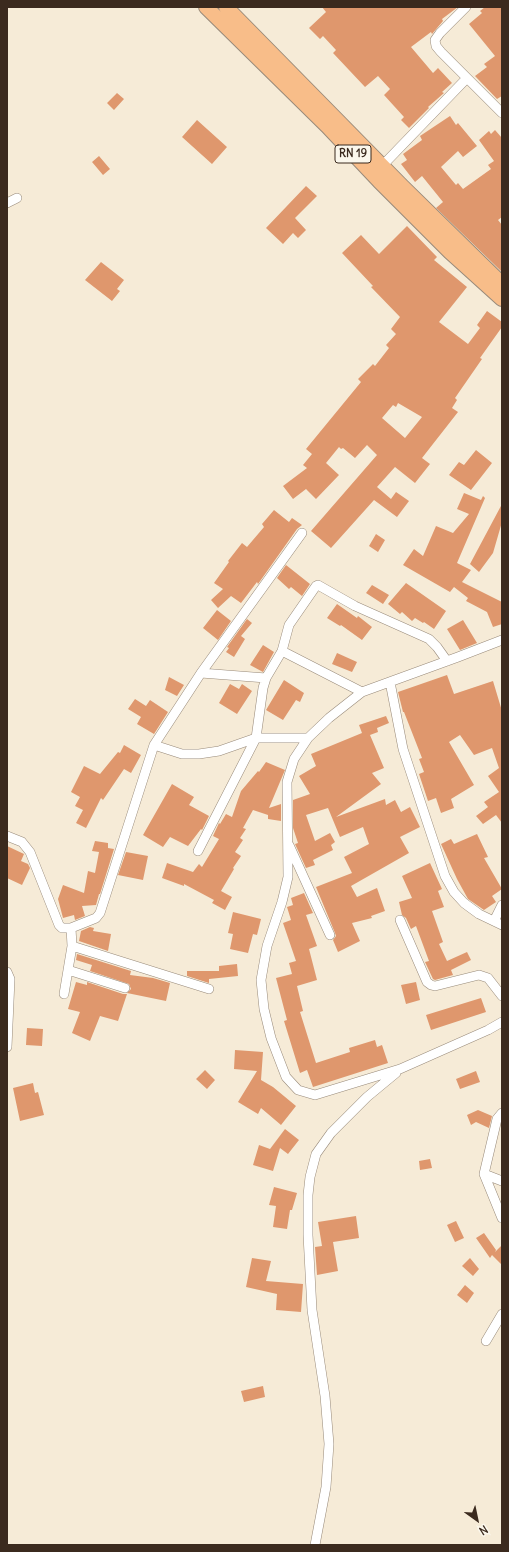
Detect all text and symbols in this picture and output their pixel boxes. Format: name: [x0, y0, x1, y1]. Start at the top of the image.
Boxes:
road number: RN 19: [335, 145, 371, 163]
north arrow: [457, 1500, 497, 1540]
text: N: [477, 1522, 491, 1538]

